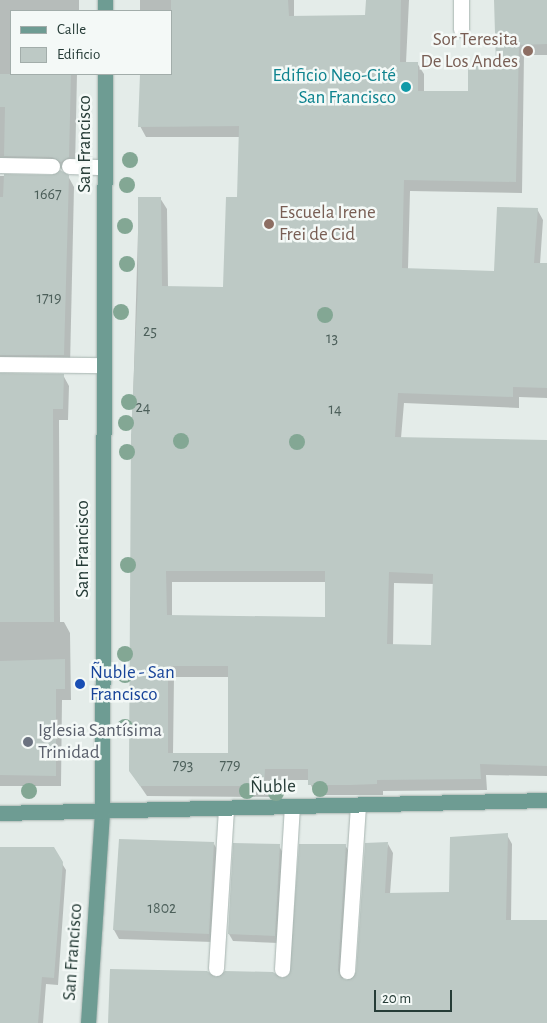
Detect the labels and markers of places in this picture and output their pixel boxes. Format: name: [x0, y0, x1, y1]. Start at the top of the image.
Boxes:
place label: Sor Teresita De Los Andes: [420, 29, 518, 73]
marker: Sor Teresita De Los Andes: [522, 45, 534, 57]
place label: Edificio Neo-Cité San Francisco: [272, 65, 396, 109]
marker: Edificio Neo-Cité San Francisco: [400, 81, 412, 93]
place label: Escuela Irene Frei de Cid: [279, 202, 376, 246]
marker: Escuela Irene Frei de Cid: [263, 218, 275, 230]
place label: Ñuble - San Francisco: [90, 662, 175, 706]
marker: Ñuble - San Francisco: [74, 678, 86, 690]
place label: Iglesia Santísima Trinidad: [38, 720, 162, 764]
marker: Iglesia Santísima Trinidad: [22, 736, 34, 748]

